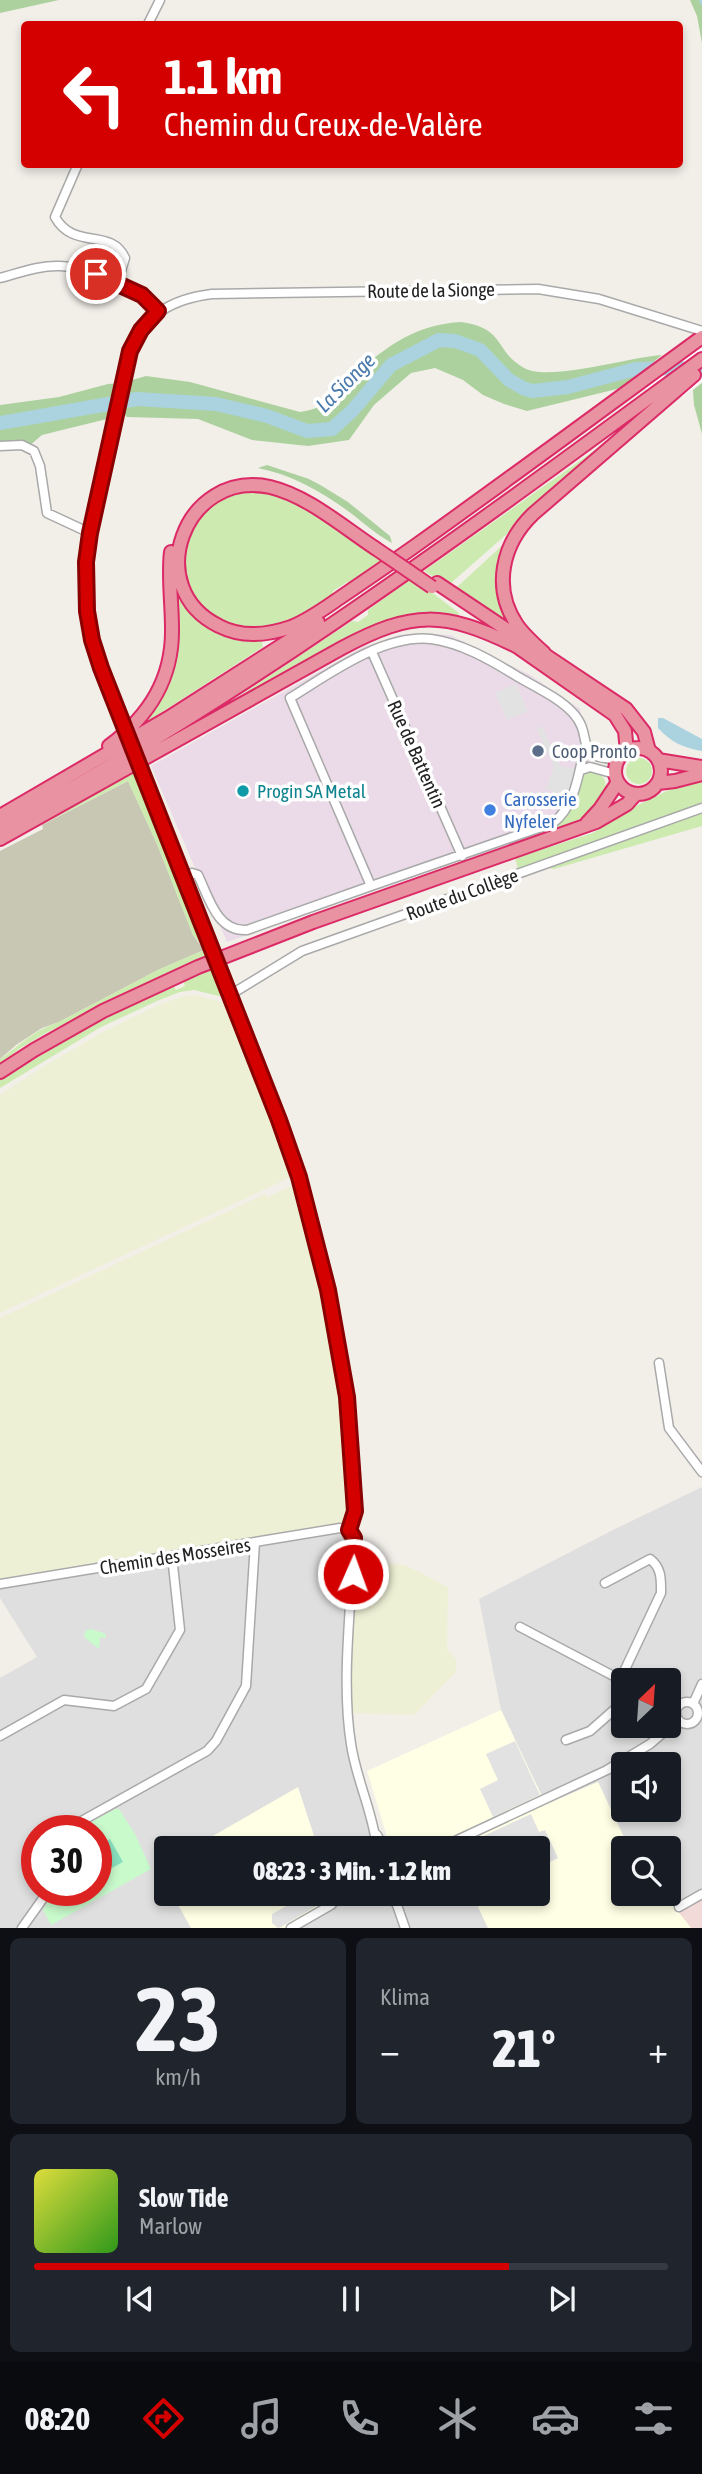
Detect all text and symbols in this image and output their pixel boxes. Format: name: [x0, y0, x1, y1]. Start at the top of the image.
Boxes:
text: 1.1 km: [164, 48, 282, 104]
icon: left: [49, 49, 140, 140]
text: Chemin du Creux-de-Valère: [164, 106, 482, 143]
pin: [66, 244, 126, 304]
icon: arrive: [77, 255, 115, 293]
street label: Route de la Sionge: [367, 278, 495, 302]
water label: La Sionge: [311, 348, 379, 416]
street label: Rue de Battentin: [383, 697, 451, 811]
place label: Coop Pronto: [552, 740, 637, 762]
marker: Coop Pronto: [530, 743, 546, 759]
place label: Progin SA Metal: [257, 780, 366, 802]
marker: Progin SA Metal: [235, 783, 251, 799]
place label: Carosserie Nyfeler: [504, 788, 577, 832]
marker: Carosserie Nyfeler: [482, 802, 498, 818]
street label: Route du Collège: [403, 864, 521, 924]
street label: Chemin des Mosseires: [98, 1533, 252, 1579]
position arrow: [316, 1537, 390, 1611]
north arrow: [611, 1668, 681, 1738]
map controls: [611, 1668, 681, 1906]
button: sound: [611, 1752, 681, 1822]
speed limit sign: 30: [21, 1815, 112, 1906]
button: search: [611, 1836, 681, 1906]
text: 08:23 · 3 Min. · 1.2 km: [253, 1856, 451, 1886]
text: 23: [135, 1966, 221, 2070]
text: Klima: [380, 1984, 430, 2010]
text: 21°: [492, 2018, 556, 2078]
text: −: [380, 2028, 400, 2071]
text: +: [648, 2028, 668, 2071]
text: km/h: [155, 2064, 201, 2090]
text: Slow Tide: [139, 2183, 229, 2213]
text: Marlow: [139, 2213, 202, 2239]
icon: previous: [121, 2280, 159, 2318]
icon: pause: [332, 2280, 370, 2318]
icon: next: [543, 2280, 581, 2318]
icon: directions: [139, 2394, 188, 2443]
icon: music: [237, 2394, 286, 2443]
icon: phone: [335, 2394, 384, 2443]
icon: climate: [433, 2394, 482, 2443]
icon: car: [531, 2394, 580, 2443]
icon: filters: [629, 2394, 678, 2443]
text: 08:20: [24, 2400, 90, 2437]

